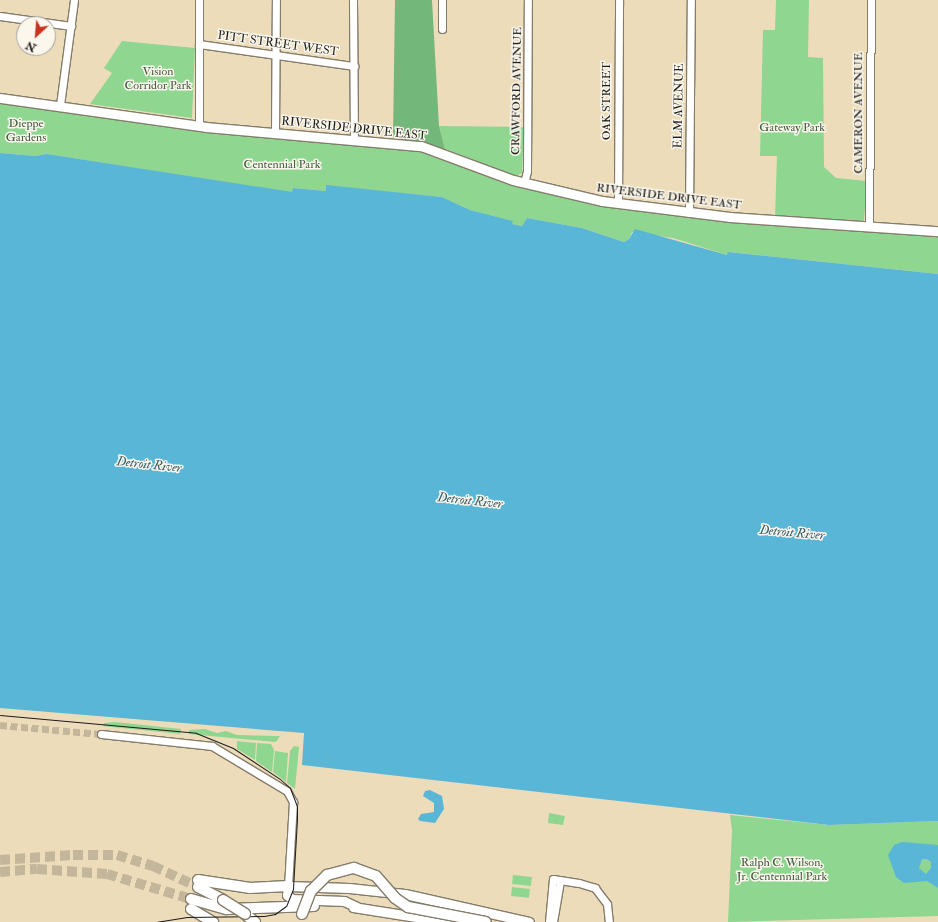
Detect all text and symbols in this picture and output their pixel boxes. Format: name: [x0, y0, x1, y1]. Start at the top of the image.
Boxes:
north arrow: [16, 16, 56, 56]
street label: CRAWFORD AVENUE: [509, 27, 525, 155]
street label: PITT STREET WEST: [217, 28, 339, 60]
text: N: [24, 38, 38, 54]
street label: CAMERON AVENUE: [852, 52, 866, 174]
street label: OAK STREET: [600, 62, 614, 140]
street label: ELM AVENUE: [671, 63, 687, 149]
park label: Vision Corridor Park: [124, 65, 192, 93]
street label: RIVERSIDE DRIVE EAST: [281, 114, 427, 144]
park label: Dieppe Gardens: [6, 117, 46, 145]
park label: Gateway Park: [759, 121, 825, 135]
park label: Centennial Park: [244, 158, 320, 172]
street label: RIVERSIDE DRIVE EAST: [596, 181, 742, 213]
water label: Detroit River: [116, 454, 182, 476]
water label: Detroit River: [437, 490, 503, 512]
water label: Detroit River: [759, 522, 825, 544]
park label: Ralph C. Wilson, Jr. Centennial Park: [737, 856, 827, 884]

